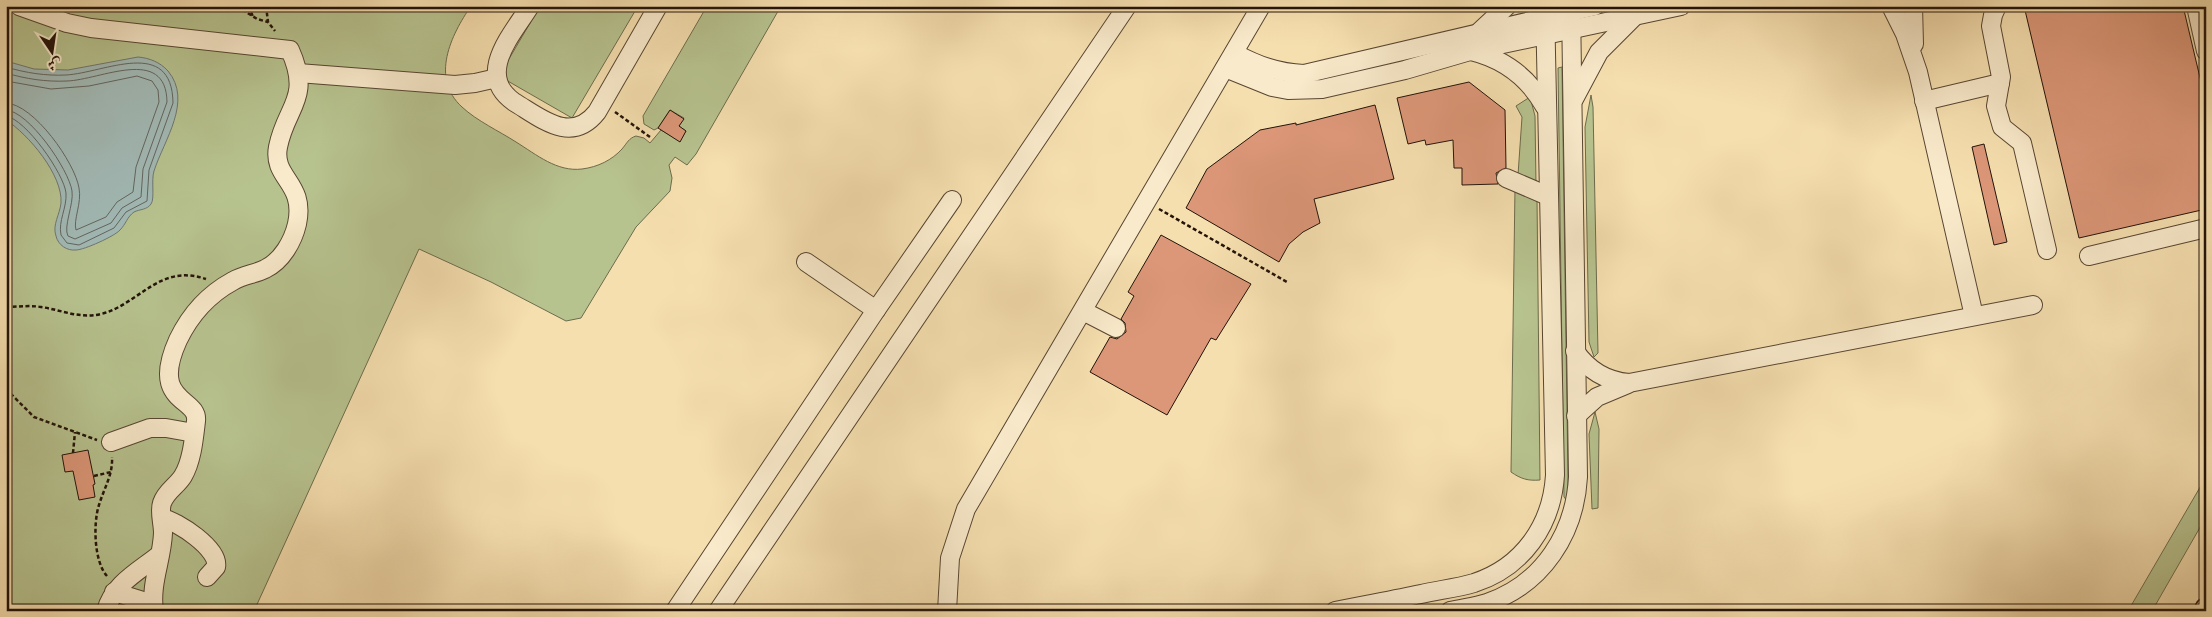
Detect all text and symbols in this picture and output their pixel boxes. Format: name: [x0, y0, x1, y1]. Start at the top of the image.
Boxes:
north arrow: [28, 28, 78, 78]
text: ش: [45, 51, 63, 74]

